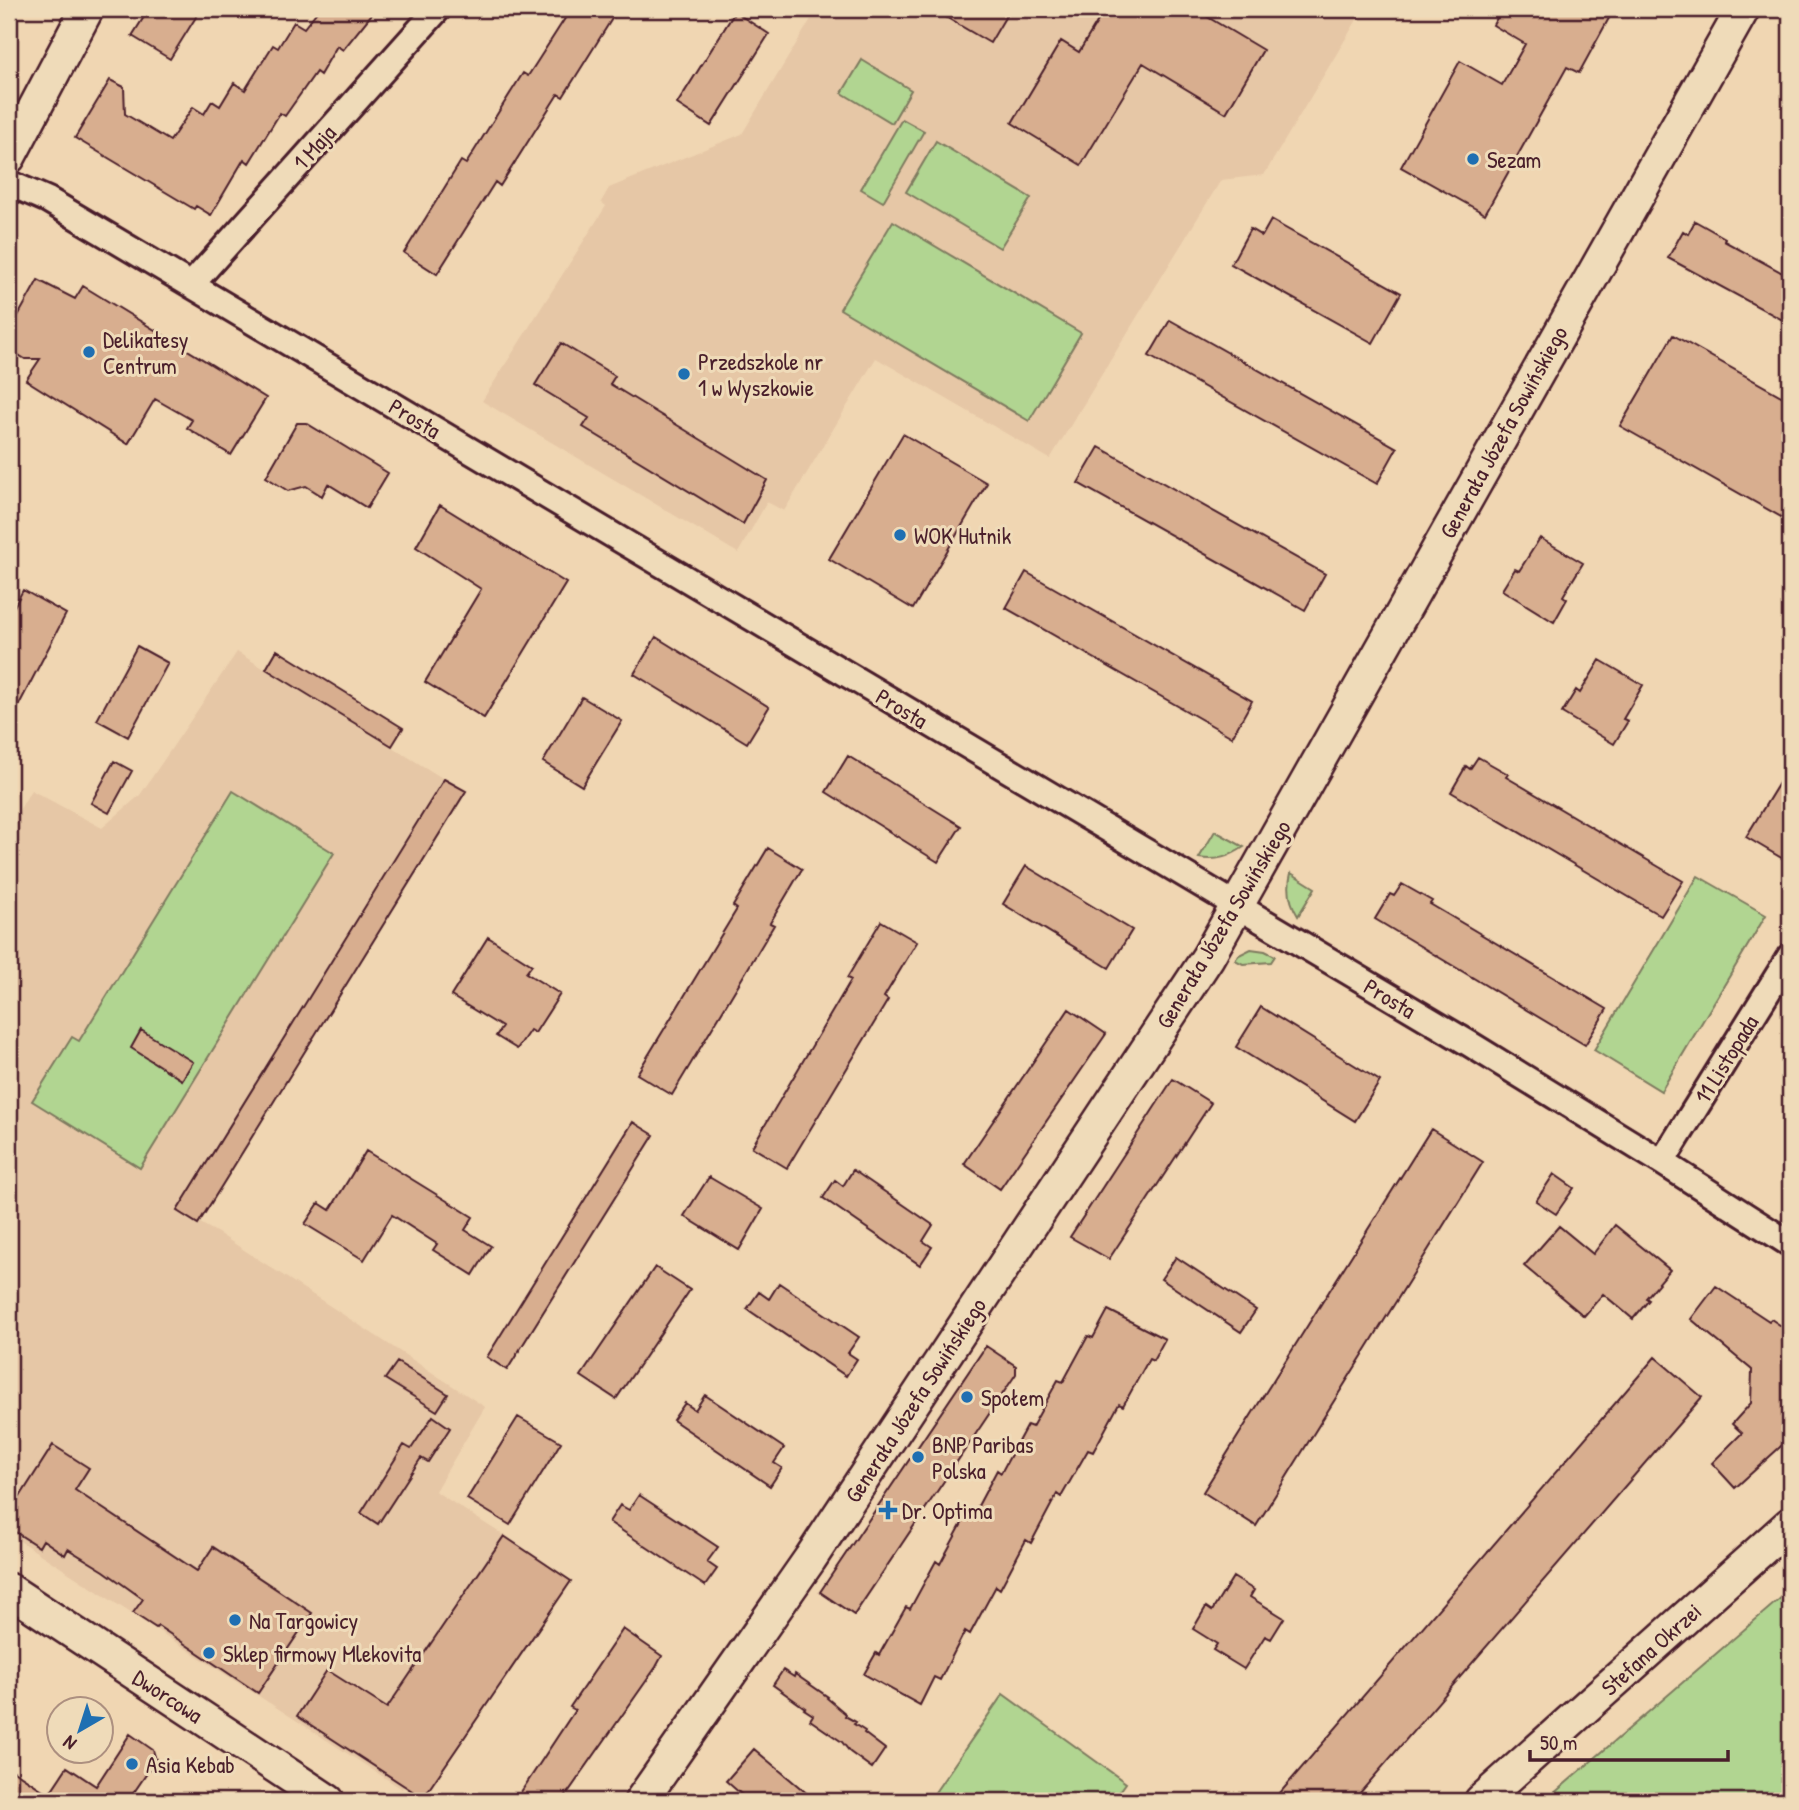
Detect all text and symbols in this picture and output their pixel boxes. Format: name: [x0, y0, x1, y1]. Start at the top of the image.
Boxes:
street label: 1 Maja: [285, 118, 343, 176]
place label: Sezam: [1487, 144, 1541, 175]
marker: Sezam: [1465, 151, 1481, 167]
street label: Generała Józefa Sowińskiego: [1432, 320, 1574, 544]
place label: Delikatesy Centrum: [103, 324, 189, 381]
marker: Delikatesy Centrum: [81, 344, 97, 360]
place label: Przedszkole nr 1 w Wyszkowie: [698, 346, 823, 403]
marker: Przedszkole nr 1 w Wyszkowie: [676, 366, 692, 382]
street label: Prosta: [383, 391, 447, 445]
place label: WOK Hutnik: [914, 520, 1012, 551]
marker: WOK Hutnik: [892, 527, 908, 543]
street label: Prosta: [870, 681, 934, 735]
street label: Generała Józefa Sowińskiego: [1148, 814, 1298, 1034]
street label: Prosta: [1358, 971, 1422, 1025]
street label: 11 Listopada: [1687, 1009, 1765, 1109]
street label: Generała Józefa Sowińskiego: [837, 1292, 993, 1508]
place label: Społem: [981, 1382, 1044, 1413]
marker: Społem: [959, 1389, 975, 1405]
place label: BNP Paribas Polska: [932, 1429, 1034, 1486]
marker: BNP Paribas Polska: [910, 1449, 926, 1465]
place label: Dr. Optima: [902, 1495, 992, 1526]
marker: Dr. Optima: [880, 1502, 896, 1518]
street label: Stefana Okrzei: [1594, 1596, 1708, 1702]
place label: Na Targowicy: [249, 1605, 358, 1636]
marker: Na Targowicy: [227, 1612, 243, 1628]
place label: Sklep firmowy Mlekovita: [223, 1638, 421, 1669]
marker: Sklep firmowy Mlekovita: [201, 1645, 217, 1661]
street label: Dworcowa: [127, 1662, 209, 1730]
north arrow: [46, 1694, 116, 1764]
scale bar: [1530, 1719, 1727, 1763]
text: 50 m: [1540, 1728, 1577, 1757]
text: N: [57, 1730, 81, 1756]
place label: Asia Kebab: [146, 1749, 235, 1780]
marker: Asia Kebab: [124, 1756, 140, 1772]

